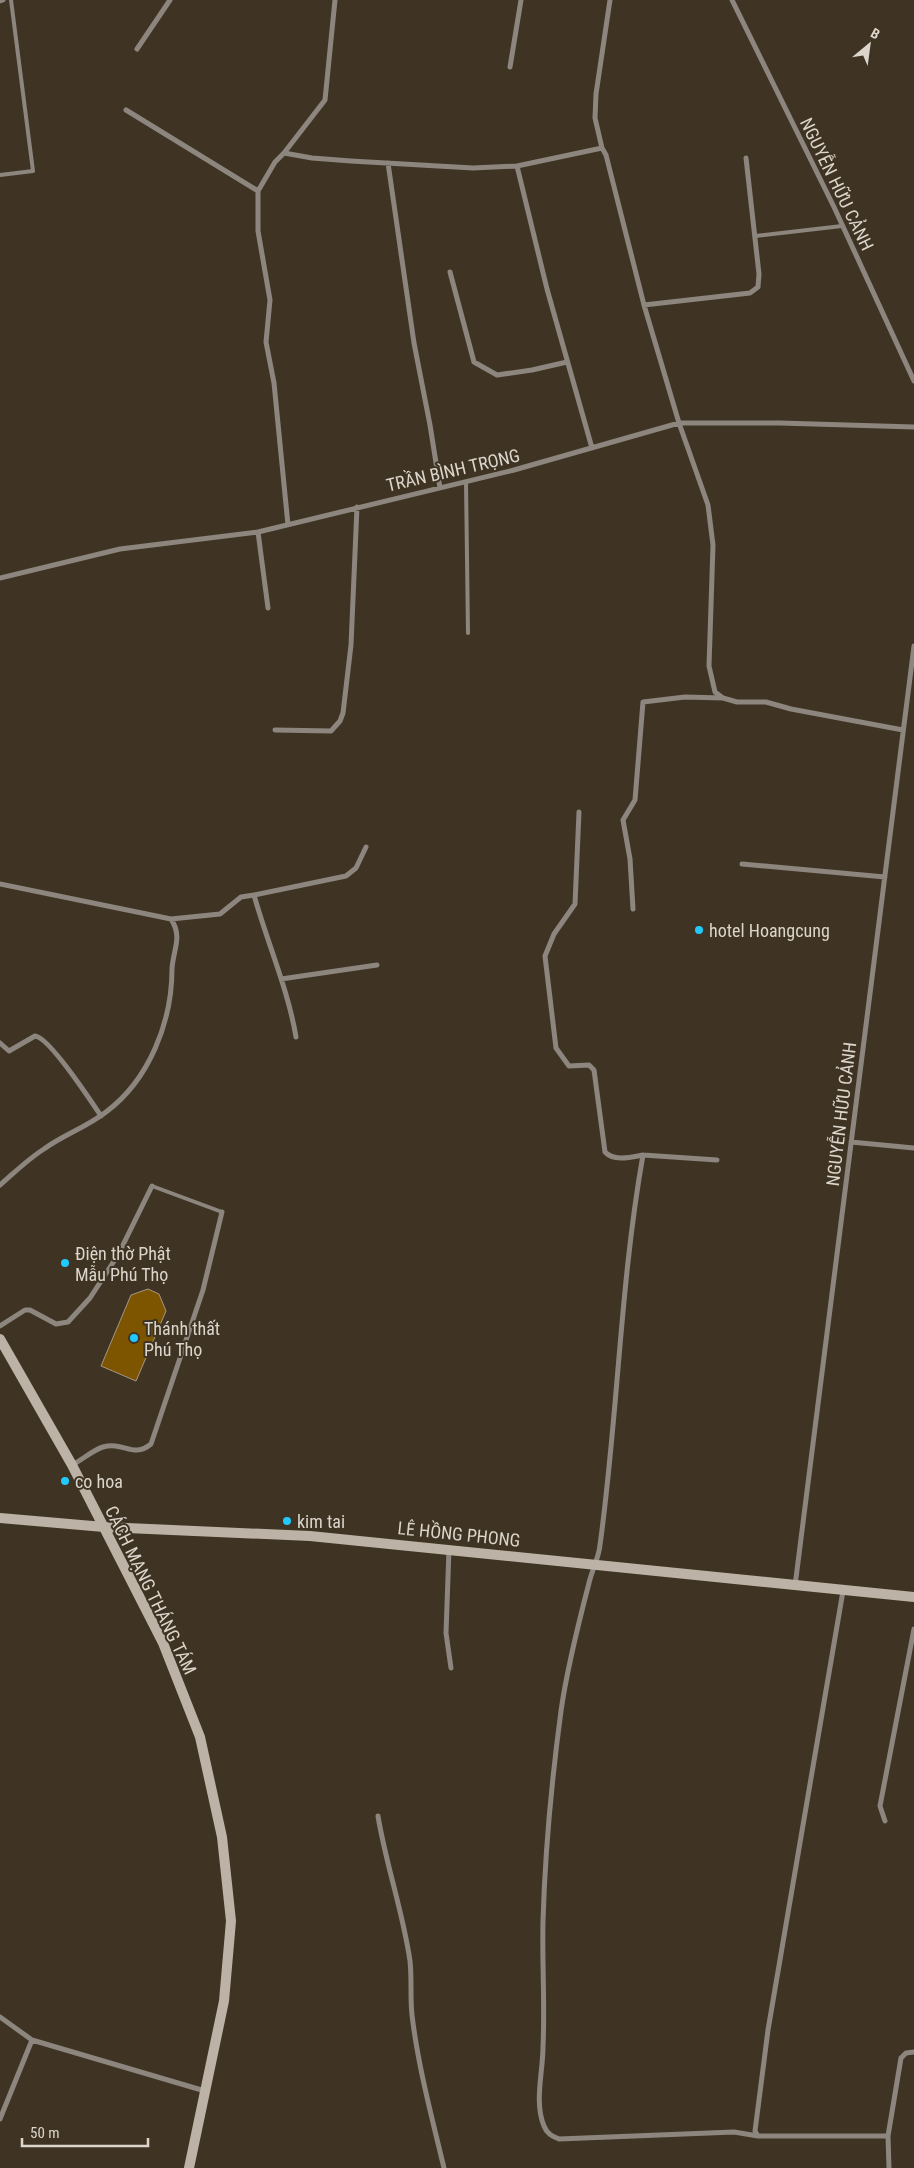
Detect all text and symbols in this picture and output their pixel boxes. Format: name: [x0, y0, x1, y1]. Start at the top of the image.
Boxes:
north arrow: [844, 20, 894, 70]
text: B: [868, 25, 883, 43]
street label: NGUYỄN HỮU CẢNH: [796, 114, 879, 254]
street label: TRẦN BÌNH TRỌNG: [384, 443, 522, 496]
place label: hotel Hoangcung: [709, 920, 830, 941]
marker: hotel Hoangcung: [693, 924, 705, 936]
street label: NGUYỄN HỮU CẢNH: [821, 1041, 860, 1187]
place label: Điện thờ Phật Mẫu Phú Thọ: [75, 1243, 171, 1285]
marker: Điện thờ Phật Mẫu Phú Thọ: [59, 1257, 71, 1269]
place label: Thánh thất Phú Thọ: [144, 1318, 220, 1360]
marker: Thánh thất Phú Thọ: [128, 1332, 140, 1344]
place label: co hoa: [75, 1471, 123, 1492]
marker: co hoa: [59, 1475, 71, 1487]
street label: CÁCH MẠNG THÁNG TÁM: [101, 1502, 201, 1678]
place label: kim tai: [297, 1511, 345, 1532]
marker: kim tai: [281, 1515, 293, 1527]
street label: LÊ HỒNG PHONG: [397, 1515, 522, 1551]
scale bar: [22, 2116, 149, 2148]
text: 50 m: [30, 2124, 60, 2142]

